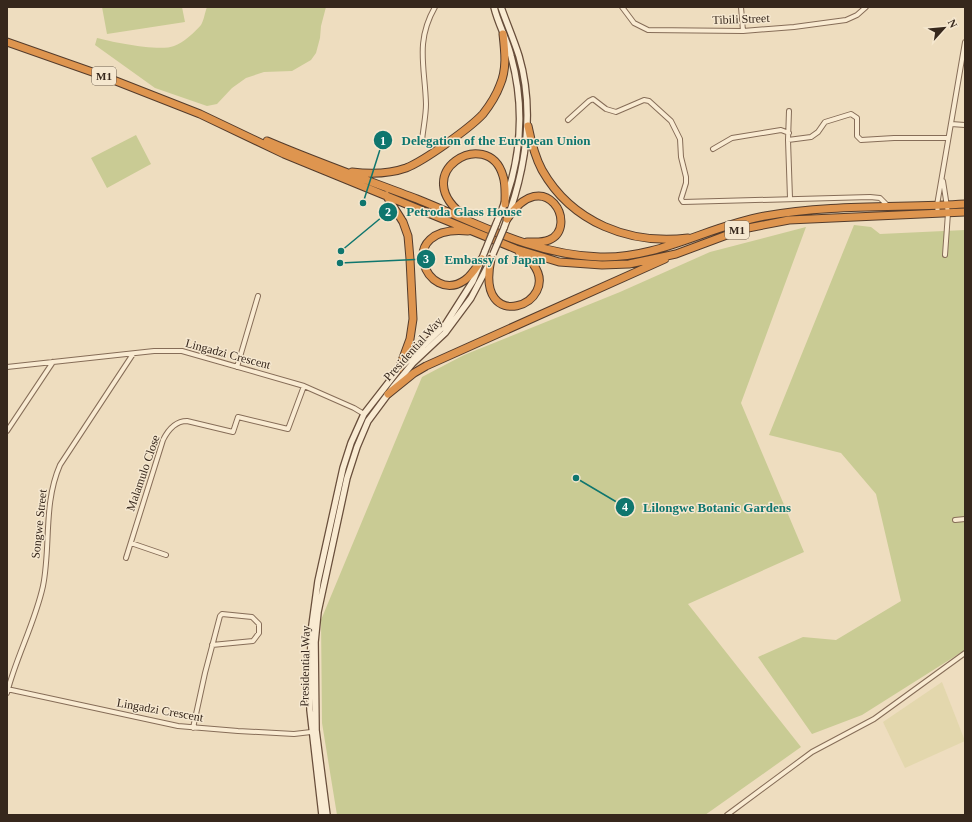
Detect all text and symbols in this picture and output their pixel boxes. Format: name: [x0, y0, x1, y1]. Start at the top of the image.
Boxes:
north arrow: [924, 8, 964, 48]
street label: Tibili Street: [712, 11, 771, 27]
text: N: [946, 17, 960, 30]
road number: M1: [92, 67, 116, 85]
callout: Delegation of the European Union: [373, 128, 598, 153]
text: Delegation of the European Union: [402, 133, 591, 148]
text: 1: [380, 134, 386, 148]
callout: Petroda Glass House: [378, 199, 530, 224]
text: Petroda Glass House: [406, 204, 522, 219]
text: 2: [385, 205, 391, 219]
road number: M1: [725, 221, 749, 239]
callout: Embassy of Japan: [416, 247, 553, 272]
text: 3: [423, 252, 429, 266]
text: Embassy of Japan: [444, 252, 546, 267]
street label: Presidential Way: [381, 314, 445, 384]
street label: Lingadzi Crescent: [184, 336, 273, 372]
street label: Malamulo Close: [123, 433, 163, 513]
street label: Songwe Street: [28, 488, 50, 559]
callout: Lilongwe Botanic Gardens: [615, 495, 799, 520]
text: 4: [622, 500, 628, 514]
text: Lilongwe Botanic Gardens: [643, 500, 791, 515]
street label: Presidential Way: [297, 625, 313, 707]
street label: Lingadzi Crescent: [116, 695, 205, 725]

